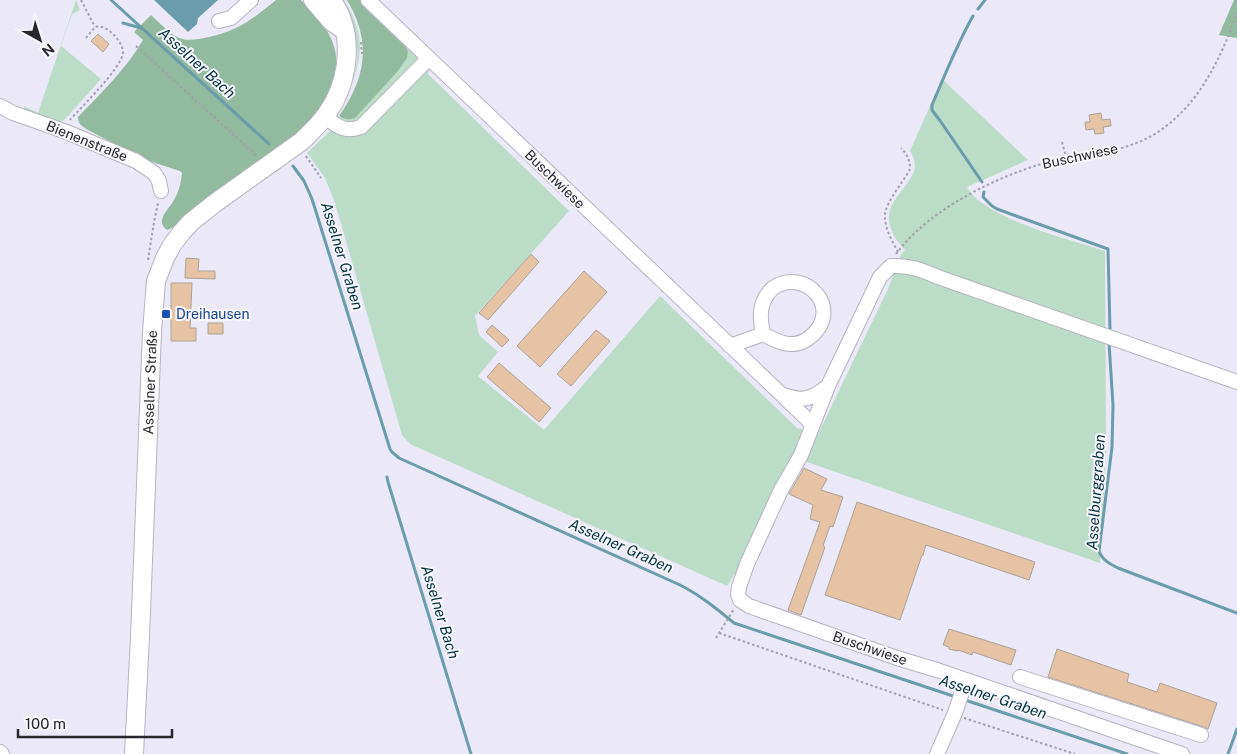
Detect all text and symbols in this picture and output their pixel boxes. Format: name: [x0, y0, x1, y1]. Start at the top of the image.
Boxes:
north arrow: [15, 15, 65, 65]
water label: Asselner Bach: [156, 24, 239, 101]
text: N: [39, 40, 57, 60]
street label: Bienenstraße: [44, 117, 130, 165]
street label: Buschwiese: [1041, 140, 1119, 172]
street label: Buschwiese: [522, 146, 588, 212]
water label: Asselner Graben: [318, 200, 367, 312]
place label: Dreihausen: [176, 306, 250, 322]
marker: Dreihausen: [160, 308, 172, 320]
street label: Asselner Straße: [140, 330, 160, 435]
water label: Asselburggraben: [1083, 434, 1108, 550]
water label: Asselner Graben: [567, 515, 676, 576]
water label: Asselner Bach: [418, 563, 463, 661]
street label: Buschwiese: [831, 628, 909, 668]
water label: Asselner Graben: [937, 671, 1049, 722]
scale bar: [18, 706, 171, 738]
text: 100 m: [25, 715, 66, 732]

